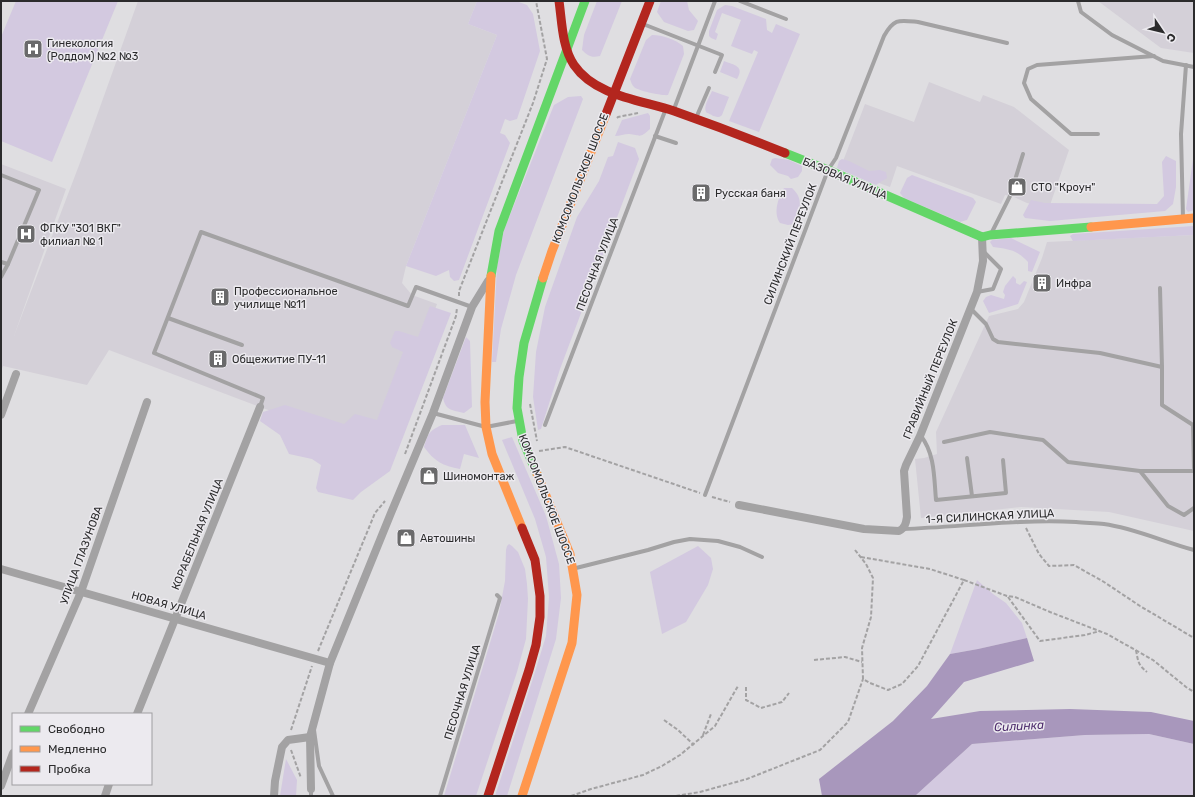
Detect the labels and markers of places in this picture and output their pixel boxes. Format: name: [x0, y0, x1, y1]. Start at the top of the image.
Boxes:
place label: Гинекология (Роддом) №2 №3: [47, 37, 139, 63]
hospital icon: Гинекология (Роддом) №2 №3: [22, 38, 44, 60]
shop icon: СТО "Кроун": [1006, 176, 1028, 198]
place label: СТО "Кроун": [1031, 181, 1095, 194]
building icon: Русская баня: [690, 182, 712, 204]
place label: Русская баня: [715, 187, 786, 200]
place label: ФГКУ "301 ВКГ" филиал № 1: [40, 222, 121, 248]
hospital icon: ФГКУ "301 ВКГ" филиал № 1: [15, 223, 37, 245]
building icon: Инфра: [1031, 272, 1053, 294]
place label: Инфра: [1056, 277, 1091, 290]
place label: Профессиональное училище №11: [234, 285, 338, 311]
building icon: Профессиональное училище №11: [209, 286, 231, 308]
building icon: Общежитие ПУ-11: [207, 348, 229, 370]
place label: Общежитие ПУ-11: [232, 353, 326, 366]
shop icon: Шиномонтаж: [418, 465, 440, 487]
place label: Шиномонтаж: [443, 470, 514, 483]
shop icon: Автошины: [395, 527, 417, 549]
place label: Автошины: [420, 532, 475, 545]

